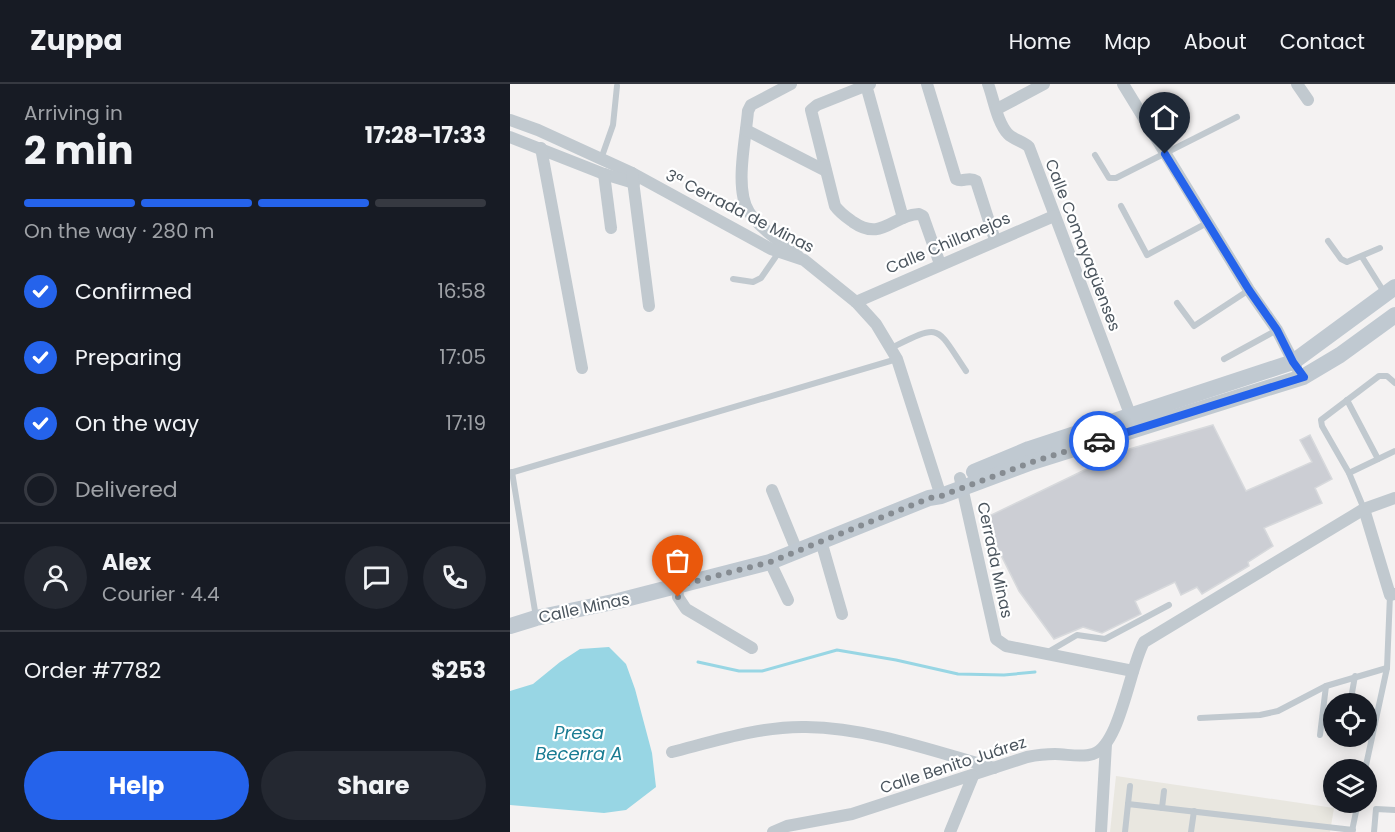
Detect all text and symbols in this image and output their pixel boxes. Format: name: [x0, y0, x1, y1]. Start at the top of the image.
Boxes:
text: Zuppa: [30, 21, 123, 60]
text: Home: [1009, 27, 1071, 56]
text: Map: [1104, 27, 1151, 56]
text: About: [1184, 27, 1247, 56]
text: Contact: [1280, 27, 1365, 56]
pin: [1139, 92, 1190, 154]
text: Arriving in: [24, 99, 123, 127]
icon: home: [1148, 101, 1181, 134]
text: 17:28–17:33: [365, 120, 486, 151]
text: 2 min: [24, 123, 134, 178]
street label: Calle Comayagüenses: [1040, 156, 1126, 334]
street label: 3ª Cerrada de Minas: [662, 164, 818, 258]
street label: Calle Chillanejos: [882, 206, 1014, 280]
text: On the way · 280 m: [24, 217, 214, 245]
icon: check: [24, 275, 57, 308]
text: Confirmed: [75, 276, 192, 307]
text: 16:58: [437, 277, 486, 305]
icon: check: [24, 341, 57, 374]
text: Preparing: [75, 342, 182, 373]
text: 17:05: [439, 343, 486, 371]
icon: check: [24, 407, 57, 440]
text: On the way: [75, 408, 199, 439]
text: 17:19: [445, 409, 486, 437]
courier: [1069, 411, 1129, 471]
icon: car: [1083, 425, 1116, 458]
text: Delivered: [75, 474, 178, 505]
street label: Cerrada Minas: [971, 500, 1019, 620]
pin: [652, 535, 703, 597]
icon: bag: [661, 544, 694, 577]
button: person: [24, 546, 87, 609]
button: chat: [345, 546, 408, 609]
button: phone: [423, 546, 486, 609]
text: Alex: [102, 547, 151, 578]
text: Courier · 4.4: [102, 580, 220, 608]
street label: Calle Minas: [536, 587, 632, 629]
text: Order #7782: [24, 655, 161, 686]
text: $253: [431, 655, 486, 686]
map controls: [1323, 693, 1377, 813]
button: locate: [1323, 693, 1377, 747]
water label: Presa Becerra A: [535, 720, 623, 766]
street label: Calle Benito Juárez: [877, 731, 1029, 799]
button: Help: [24, 751, 249, 820]
button: Share: [261, 751, 486, 820]
button: layers: [1323, 759, 1377, 813]

